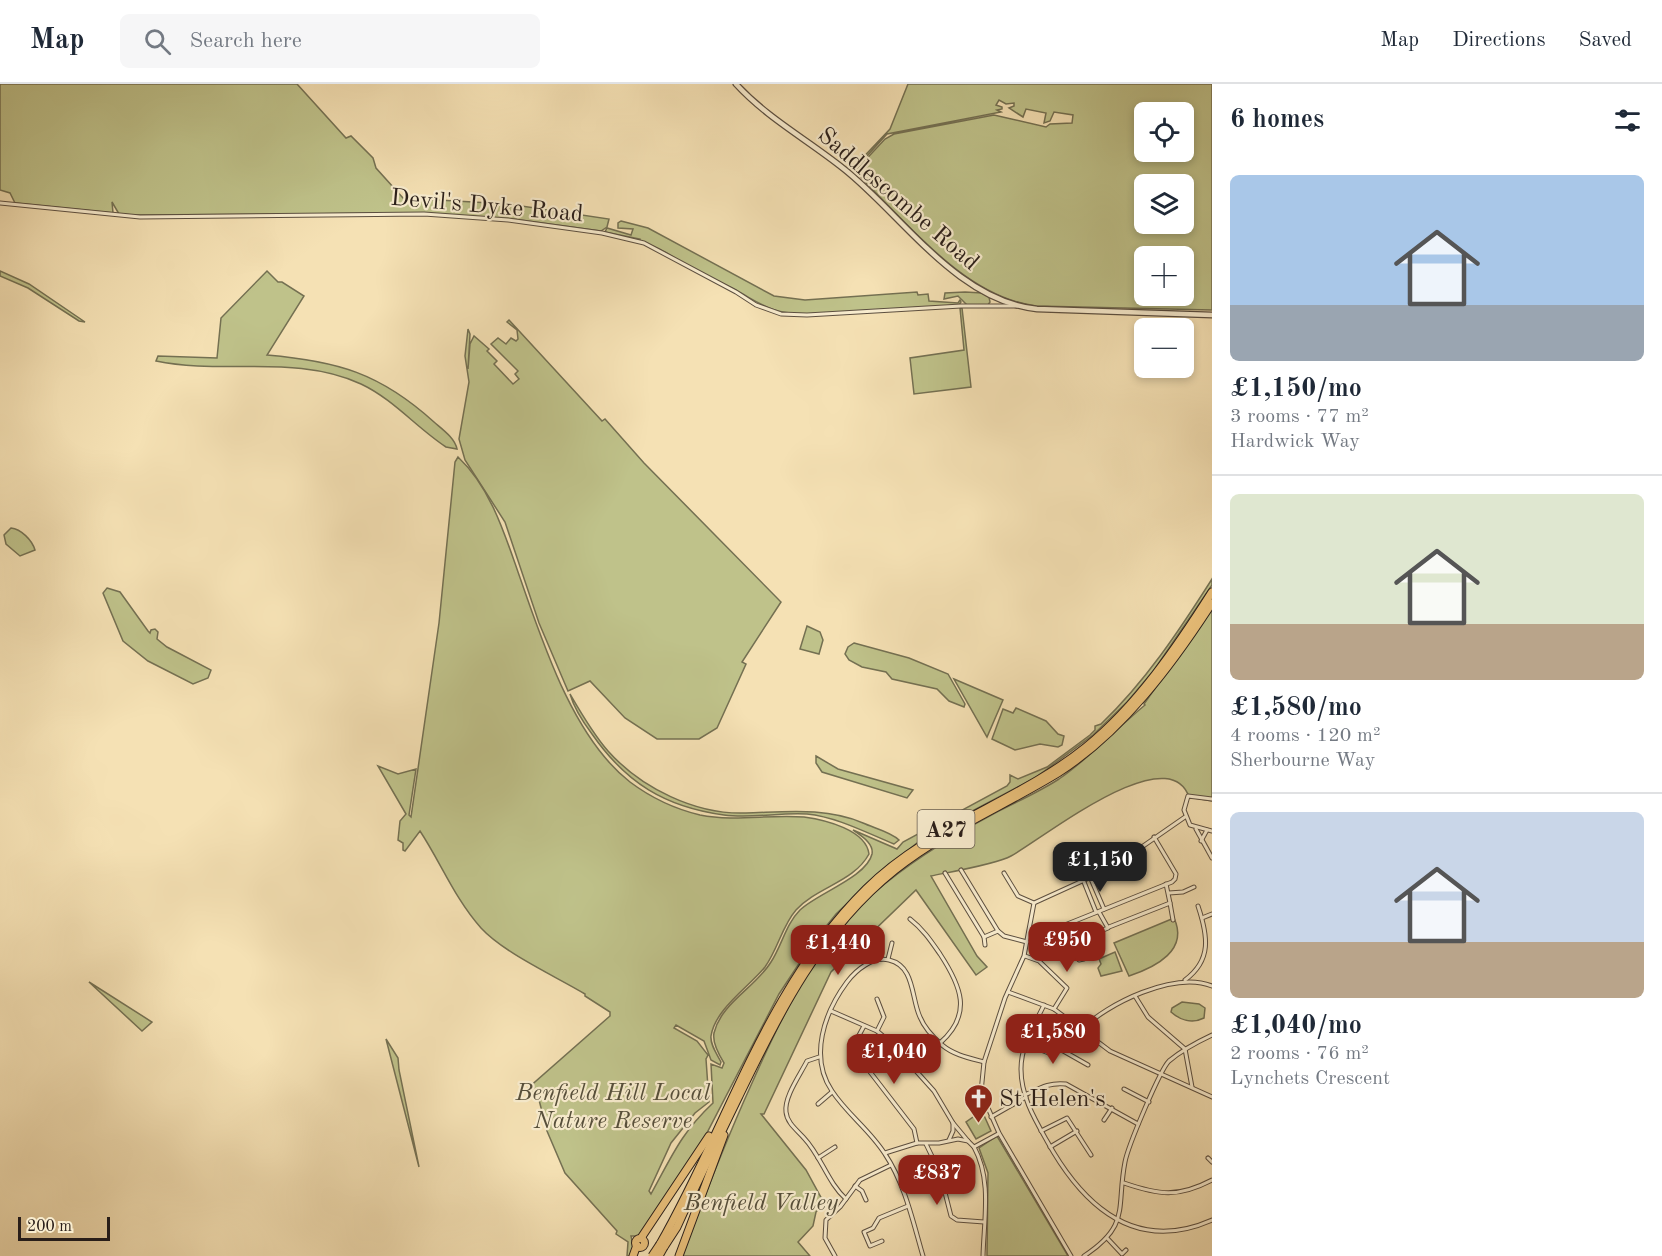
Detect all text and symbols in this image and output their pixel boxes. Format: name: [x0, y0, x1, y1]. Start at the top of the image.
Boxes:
search box: [120, 14, 540, 68]
icon: search: [141, 25, 174, 58]
text: Map: [30, 27, 84, 55]
text: Search here: [189, 30, 302, 52]
text: Map: [1380, 30, 1419, 51]
text: Directions: [1452, 30, 1546, 51]
text: Saved: [1579, 30, 1632, 51]
map controls: [1134, 102, 1194, 378]
button: locate: [1134, 102, 1194, 162]
icon: filters: [1611, 104, 1644, 137]
text: 6 homes: [1230, 107, 1324, 133]
street label: Saddlescombe Road: [813, 123, 983, 276]
button: layers: [1134, 174, 1194, 234]
street label: Devil's Dyke Road: [389, 187, 584, 227]
icon: home: [1383, 214, 1491, 322]
button: +: [1134, 246, 1194, 306]
button: −: [1134, 318, 1194, 378]
text: £1,150/mo: [1230, 376, 1362, 402]
text: 3 rooms · 77 m²: [1230, 407, 1369, 427]
text: Hardwick Way: [1230, 432, 1360, 452]
icon: home: [1383, 533, 1491, 641]
text: £1,580/mo: [1230, 695, 1362, 721]
text: 4 rooms · 120 m²: [1230, 726, 1380, 746]
text: Sherbourne Way: [1230, 751, 1375, 771]
road number: A27: [918, 810, 974, 848]
pin: £1,150: [1051, 842, 1149, 893]
text: £1,150: [1067, 851, 1133, 871]
icon: home: [1383, 851, 1491, 959]
pin: £950: [1031, 922, 1103, 973]
pin: £1,440: [789, 925, 887, 976]
text: £950: [1042, 931, 1092, 951]
text: £1,440: [805, 934, 871, 954]
text: £1,040/mo: [1230, 1013, 1362, 1039]
pin: £1,580: [1004, 1014, 1102, 1065]
text: £1,580: [1020, 1023, 1086, 1043]
pin: £1,040: [845, 1034, 943, 1085]
text: £1,040: [861, 1043, 927, 1063]
text: 2 rooms · 76 m²: [1230, 1044, 1369, 1064]
text: Lynchets Crescent: [1230, 1069, 1390, 1089]
park label: Benfield Hill Local Nature Reserve: [515, 1082, 710, 1134]
church icon: St Helen's: [962, 1082, 994, 1124]
place label: St Helen's: [999, 1088, 1106, 1112]
pin: £837: [901, 1155, 973, 1206]
text: £837: [912, 1164, 962, 1184]
park label: Benfield Valley: [683, 1192, 839, 1216]
scale bar: [18, 1214, 110, 1242]
text: 200 m: [27, 1219, 72, 1235]

